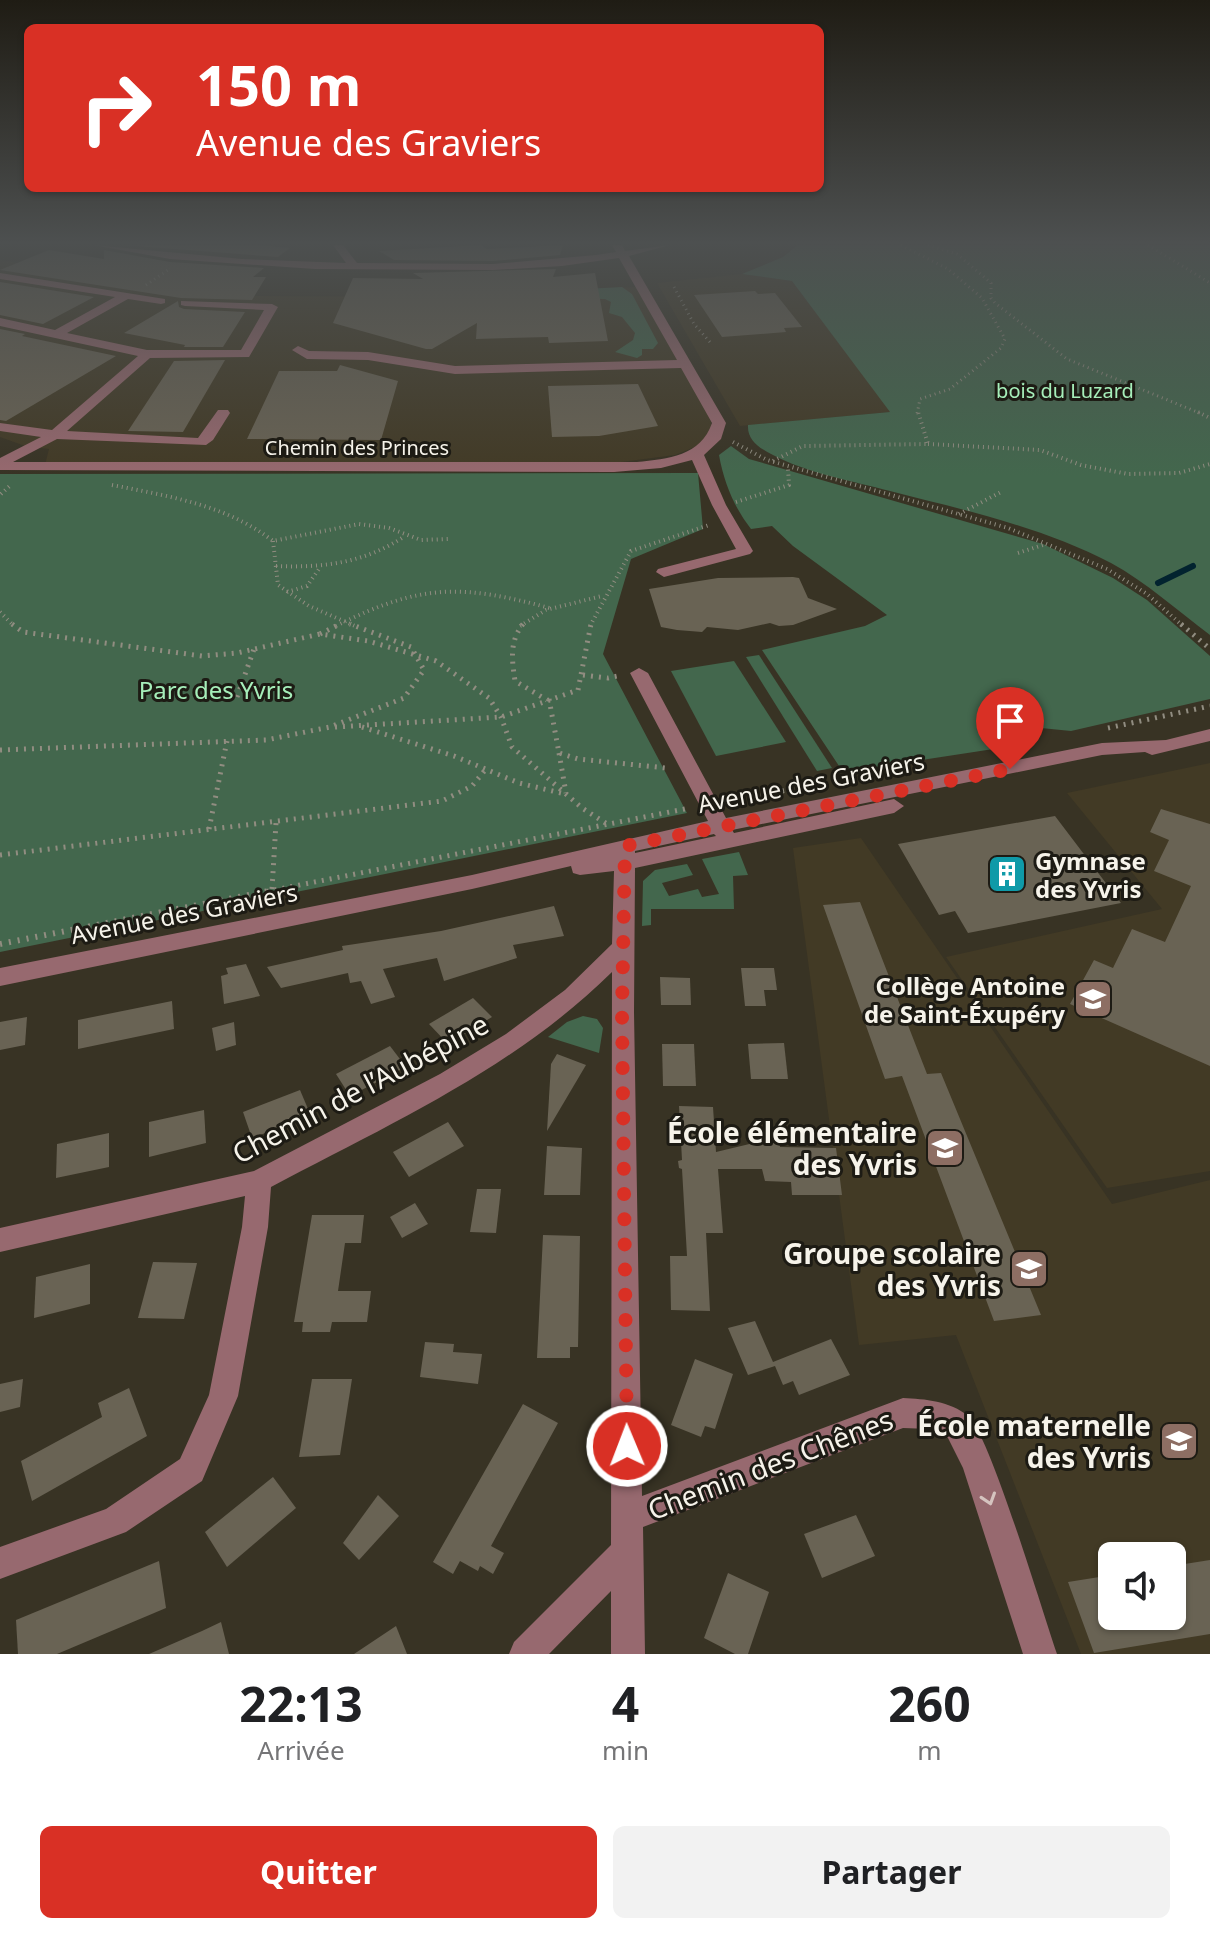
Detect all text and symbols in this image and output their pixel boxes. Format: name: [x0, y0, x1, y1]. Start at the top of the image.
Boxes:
text: 150 m: [196, 46, 361, 122]
icon: right: [64, 56, 168, 160]
text: Avenue des Graviers: [196, 118, 541, 167]
park label: bois du Luzard: [996, 377, 1134, 404]
street label: Chemin des Princes: [265, 434, 449, 461]
park label: Parc des Yvris: [139, 673, 293, 706]
pin: [976, 687, 1044, 769]
icon: arrive: [988, 699, 1032, 743]
street label: Avenue des Graviers: [695, 744, 927, 820]
place label: Gymnase des Yvris: [1035, 844, 1146, 905]
building icon: Gymnase des Yvris: [986, 853, 1028, 895]
street label: Avenue des Graviers: [68, 875, 300, 951]
place label: Collège Antoine de Saint-Éxupéry: [864, 969, 1065, 1030]
school or university icon: Collège Antoine de Saint-Éxupéry: [1072, 978, 1114, 1020]
street label: Chemin de l’Aubépine: [225, 1004, 495, 1172]
place label: École élémentaire des Yvris: [667, 1113, 917, 1183]
school or university icon: École élémentaire des Yvris: [924, 1127, 966, 1169]
place label: Groupe scolaire des Yvris: [783, 1234, 1001, 1304]
school or university icon: Groupe scolaire des Yvris: [1008, 1248, 1050, 1290]
street label: Chemin des Chênes: [642, 1400, 898, 1528]
position arrow: [585, 1404, 669, 1488]
place label: École maternelle des Yvris: [917, 1406, 1151, 1476]
school or university icon: École maternelle des Yvris: [1158, 1420, 1200, 1462]
one-way arrow: [980, 1491, 996, 1505]
map controls: [1098, 1542, 1186, 1630]
button: sound: [1098, 1542, 1186, 1630]
text: 22:13: [239, 1671, 363, 1736]
text: 4: [612, 1671, 639, 1736]
text: 260: [888, 1671, 971, 1736]
text: Arrivée: [257, 1732, 345, 1768]
text: min: [602, 1732, 649, 1768]
text: m: [917, 1732, 942, 1768]
button: Quitter: [40, 1826, 597, 1918]
button: Partager: [613, 1826, 1170, 1918]

